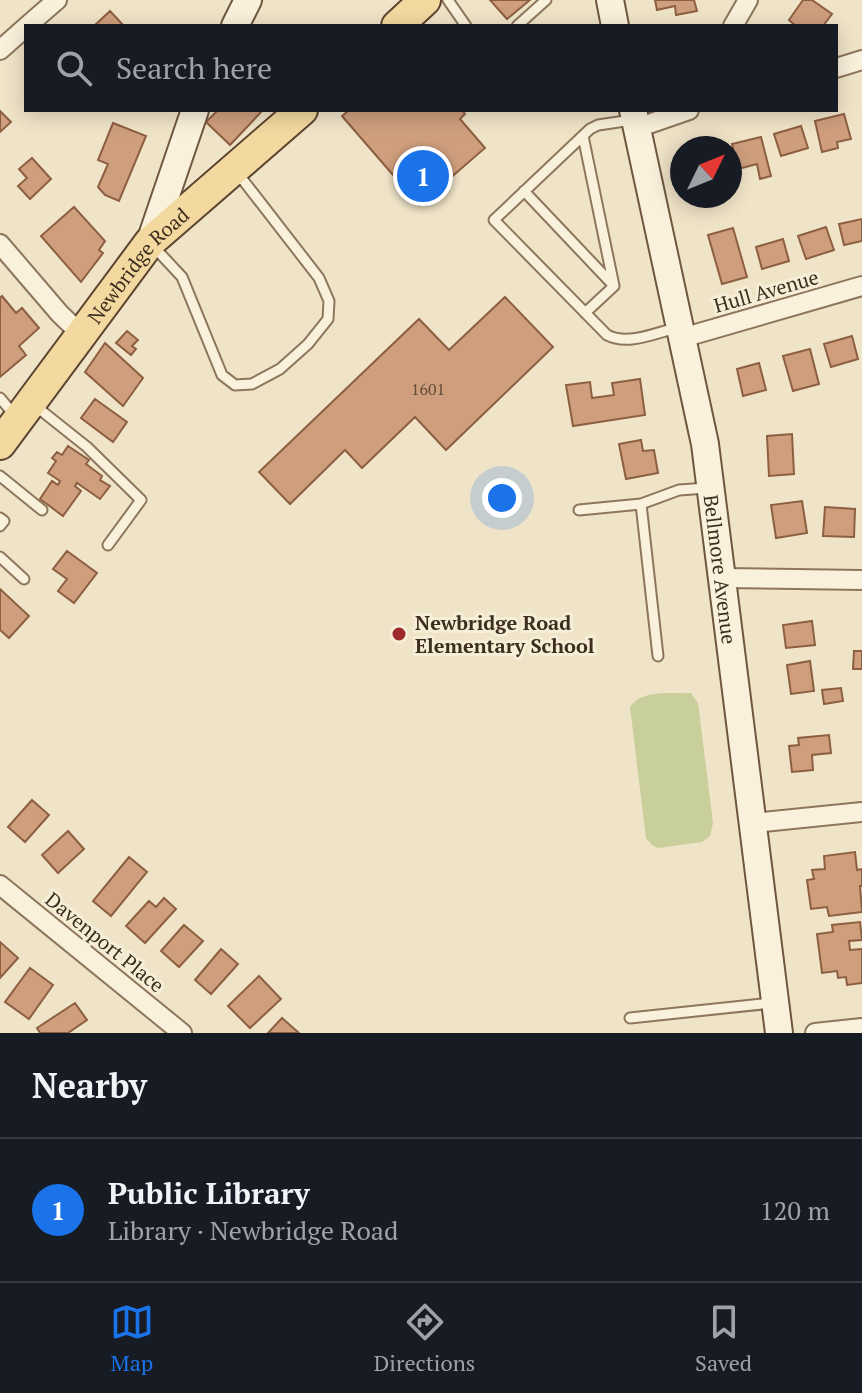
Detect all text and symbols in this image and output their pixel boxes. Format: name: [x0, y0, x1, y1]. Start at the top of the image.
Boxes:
search box: [24, 24, 838, 112]
icon: search: [52, 46, 96, 90]
text: Search here: [116, 48, 272, 88]
north arrow: [670, 136, 742, 208]
pin: 1: [397, 146, 449, 206]
street label: Newbridge Road: [81, 201, 194, 329]
street label: Hull Avenue: [710, 263, 822, 319]
house number: 1601: [411, 378, 445, 400]
your location: [482, 478, 522, 518]
street label: Bellmore Avenue: [698, 493, 744, 646]
place label: Newbridge Road Elementary School: [415, 609, 595, 659]
marker: Newbridge Road Elementary School: [390, 625, 408, 643]
street label: Davenport Place: [40, 886, 170, 998]
text: Nearby: [32, 1063, 147, 1108]
text: Public Library: [108, 1173, 310, 1213]
text: 1: [51, 1193, 65, 1227]
text: 120 m: [760, 1193, 830, 1227]
text: Library · Newbridge Road: [108, 1213, 398, 1247]
tab: Map: [110, 1300, 154, 1377]
tab: Directions: [374, 1300, 475, 1377]
tab: Saved: [695, 1300, 752, 1377]

